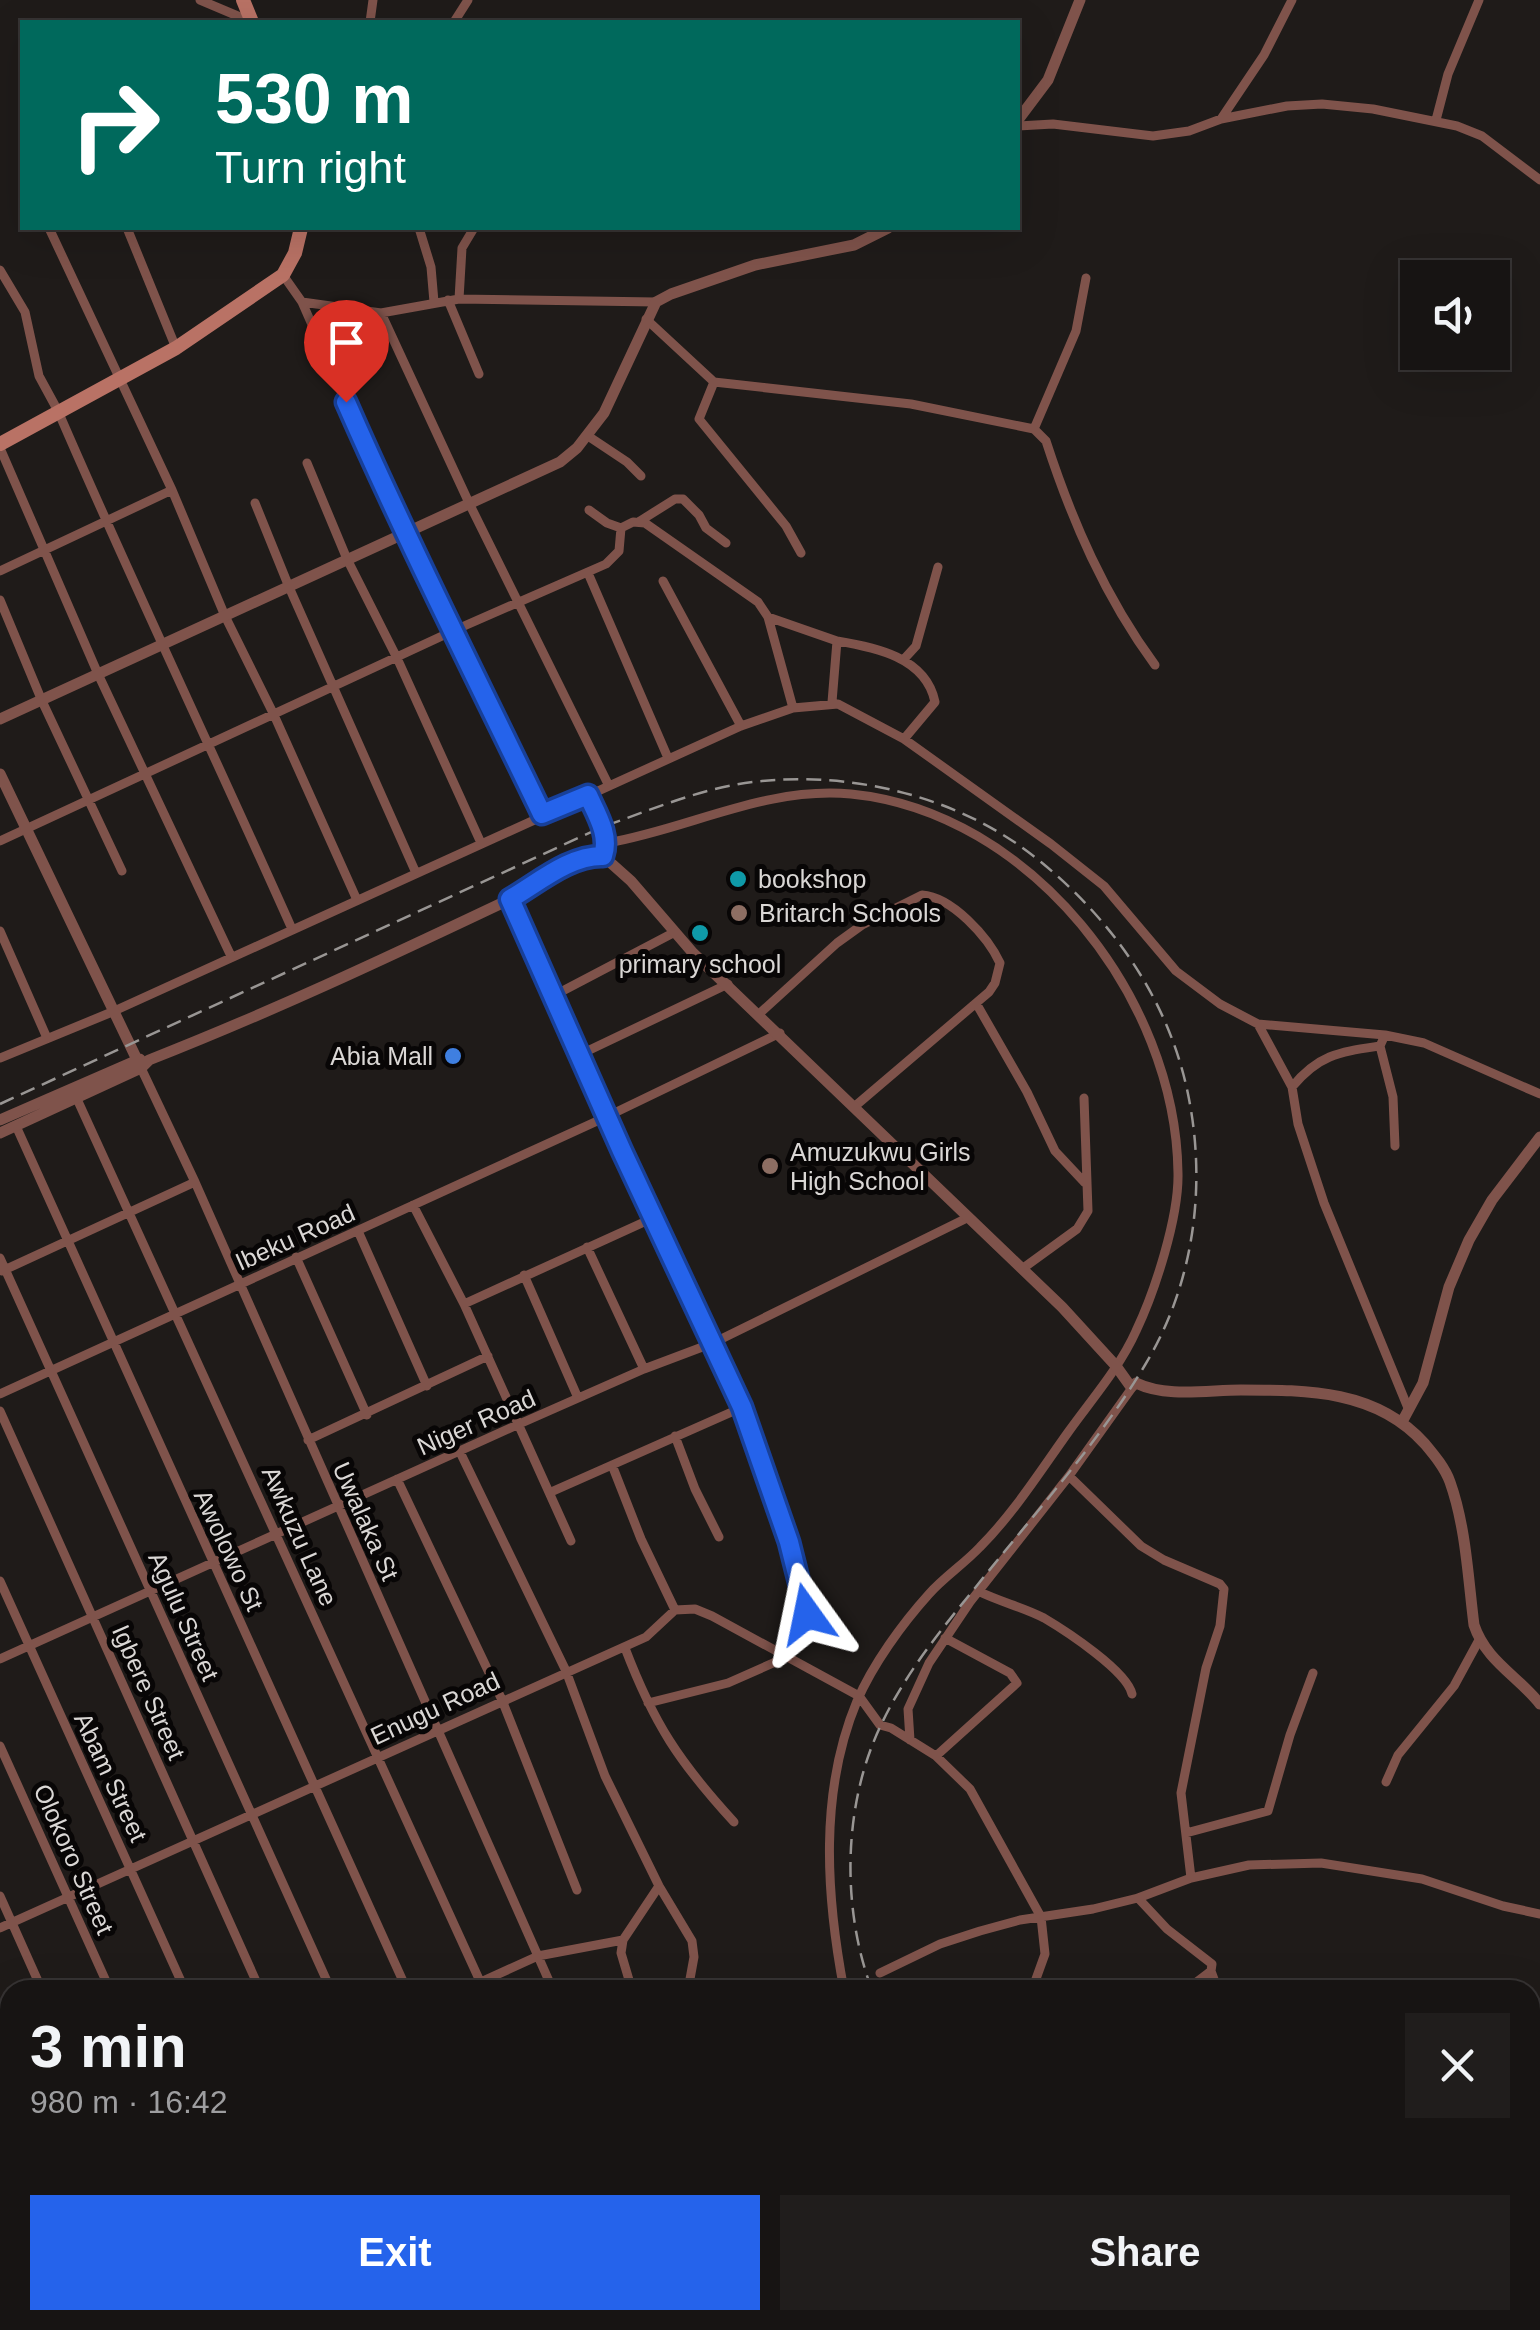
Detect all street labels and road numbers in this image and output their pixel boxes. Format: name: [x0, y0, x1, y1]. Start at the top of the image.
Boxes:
street label: Ibeku Road: [231, 1198, 359, 1276]
street label: Niger Road: [413, 1383, 539, 1461]
street label: Uwalaka St: [327, 1458, 405, 1584]
street label: Awkuzu Lane: [257, 1462, 343, 1610]
street label: Awolowo St: [189, 1485, 269, 1615]
street label: Agulu Street: [143, 1547, 225, 1685]
street label: Igbere Street: [107, 1620, 191, 1764]
street label: Enugu Road: [366, 1666, 504, 1750]
street label: Abam Street: [69, 1708, 153, 1846]
street label: Olokoro Street: [28, 1780, 120, 1938]

